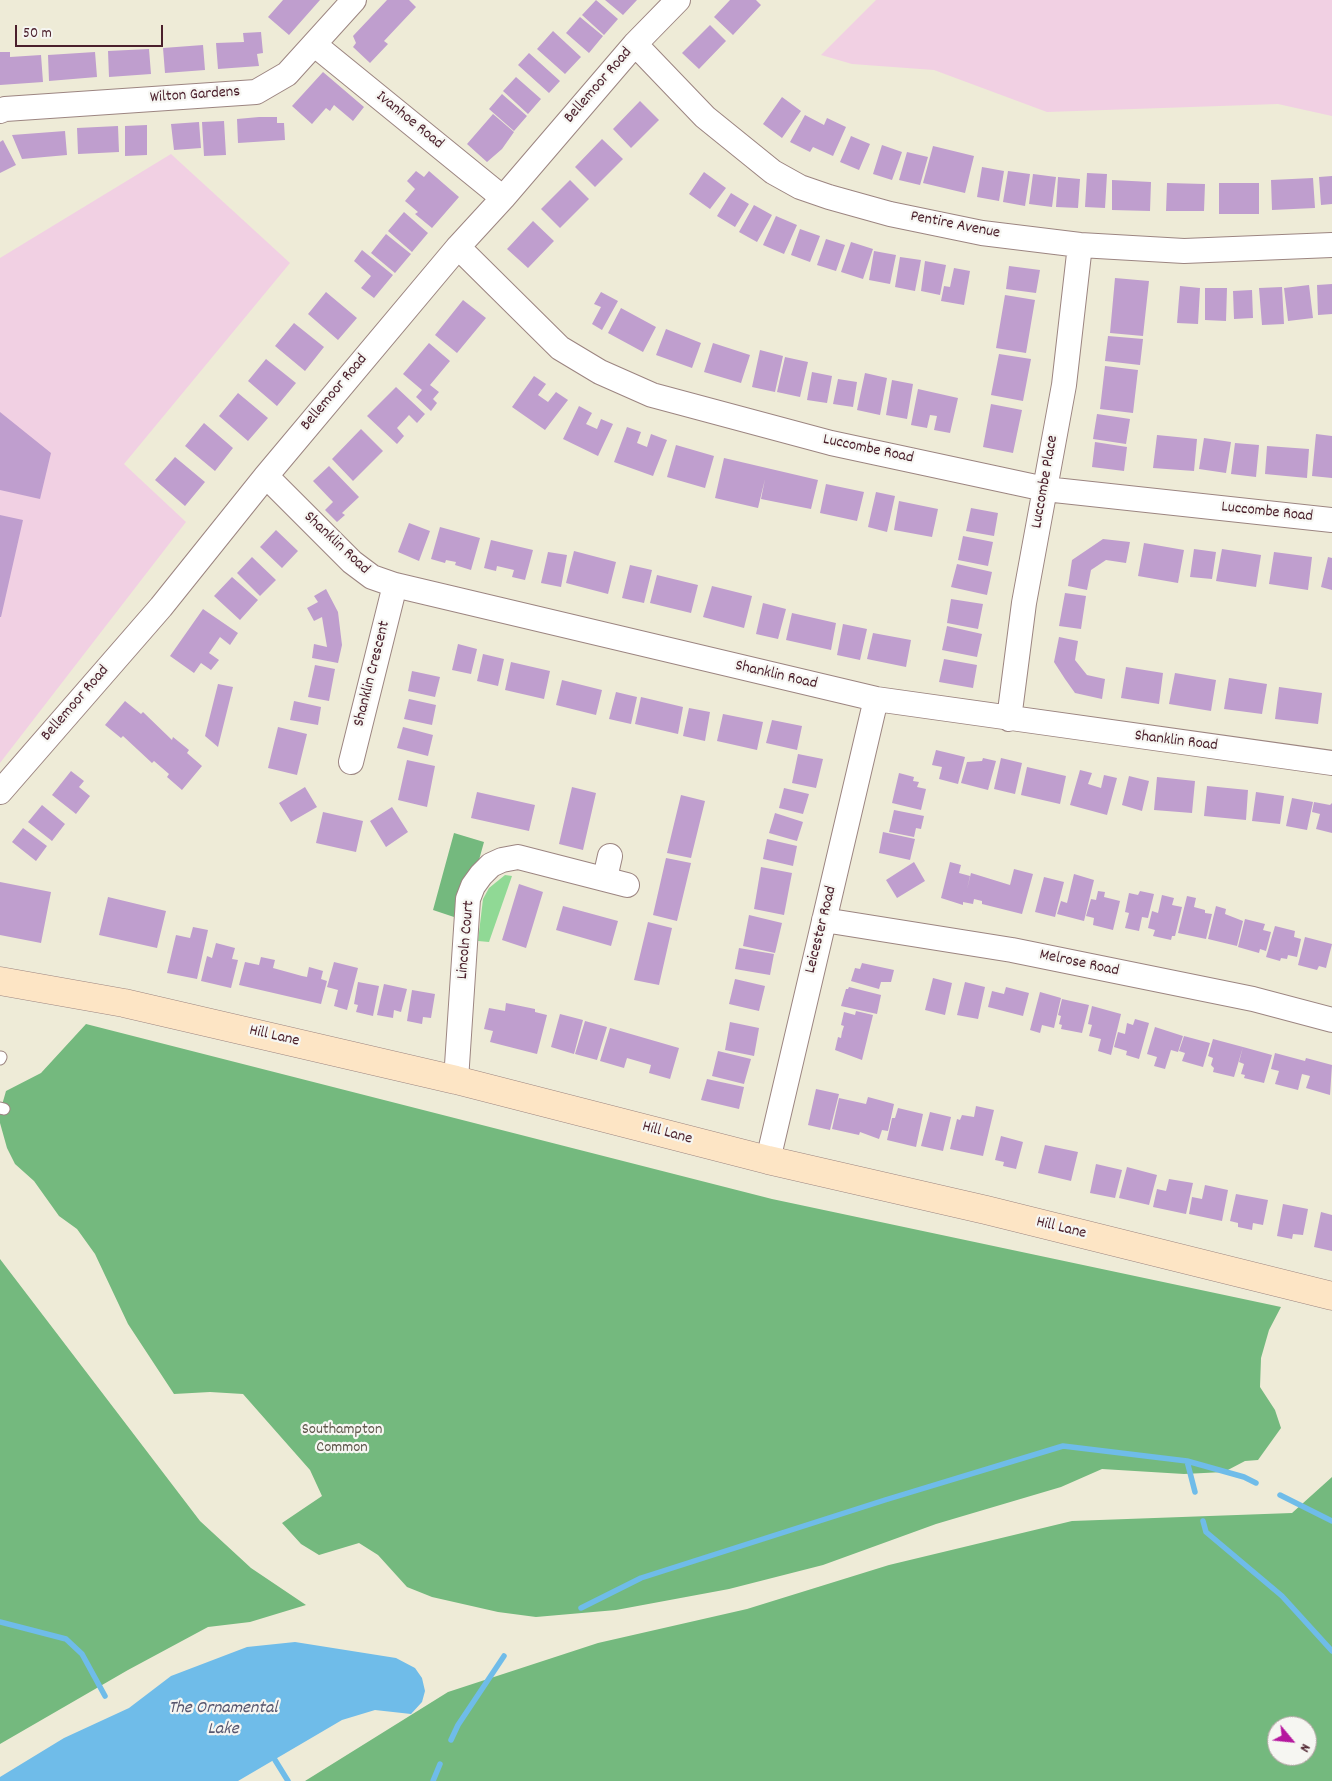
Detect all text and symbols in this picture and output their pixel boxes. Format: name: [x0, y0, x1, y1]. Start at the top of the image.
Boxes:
scale bar: [18, 15, 165, 47]
text: 50 m: [23, 23, 52, 45]
street label: Bellemoor Road: [561, 44, 637, 128]
street label: Wilton Gardens: [149, 83, 241, 109]
street label: Ivanhoe Road: [371, 88, 447, 154]
street label: Pentire Avenue: [909, 208, 1001, 244]
street label: Bellemoor Road: [297, 351, 373, 435]
street label: Luccombe Road: [821, 431, 915, 469]
street label: Luccombe Place: [1028, 434, 1064, 530]
street label: Luccombe Road: [1220, 499, 1314, 527]
street label: Shanklin Road: [299, 508, 373, 580]
street label: Shanklin Crescent: [351, 619, 395, 729]
street label: Shanklin Road: [733, 657, 819, 695]
street label: Bellemoor Road: [38, 662, 114, 746]
street label: Shanklin Road: [1133, 727, 1219, 757]
street label: Leicester Road: [802, 884, 842, 976]
street label: Lincoln Court: [454, 900, 480, 980]
street label: Melrose Road: [1038, 946, 1120, 982]
street label: Hill Lane: [247, 1022, 301, 1052]
street label: Hill Lane: [640, 1118, 694, 1150]
street label: Hill Lane: [1034, 1214, 1088, 1244]
park label: Southampton Common: [302, 1421, 382, 1459]
water label: The Ornamental Lake: [168, 1699, 278, 1742]
north arrow: [1267, 1716, 1317, 1766]
text: N: [1294, 1740, 1315, 1755]

